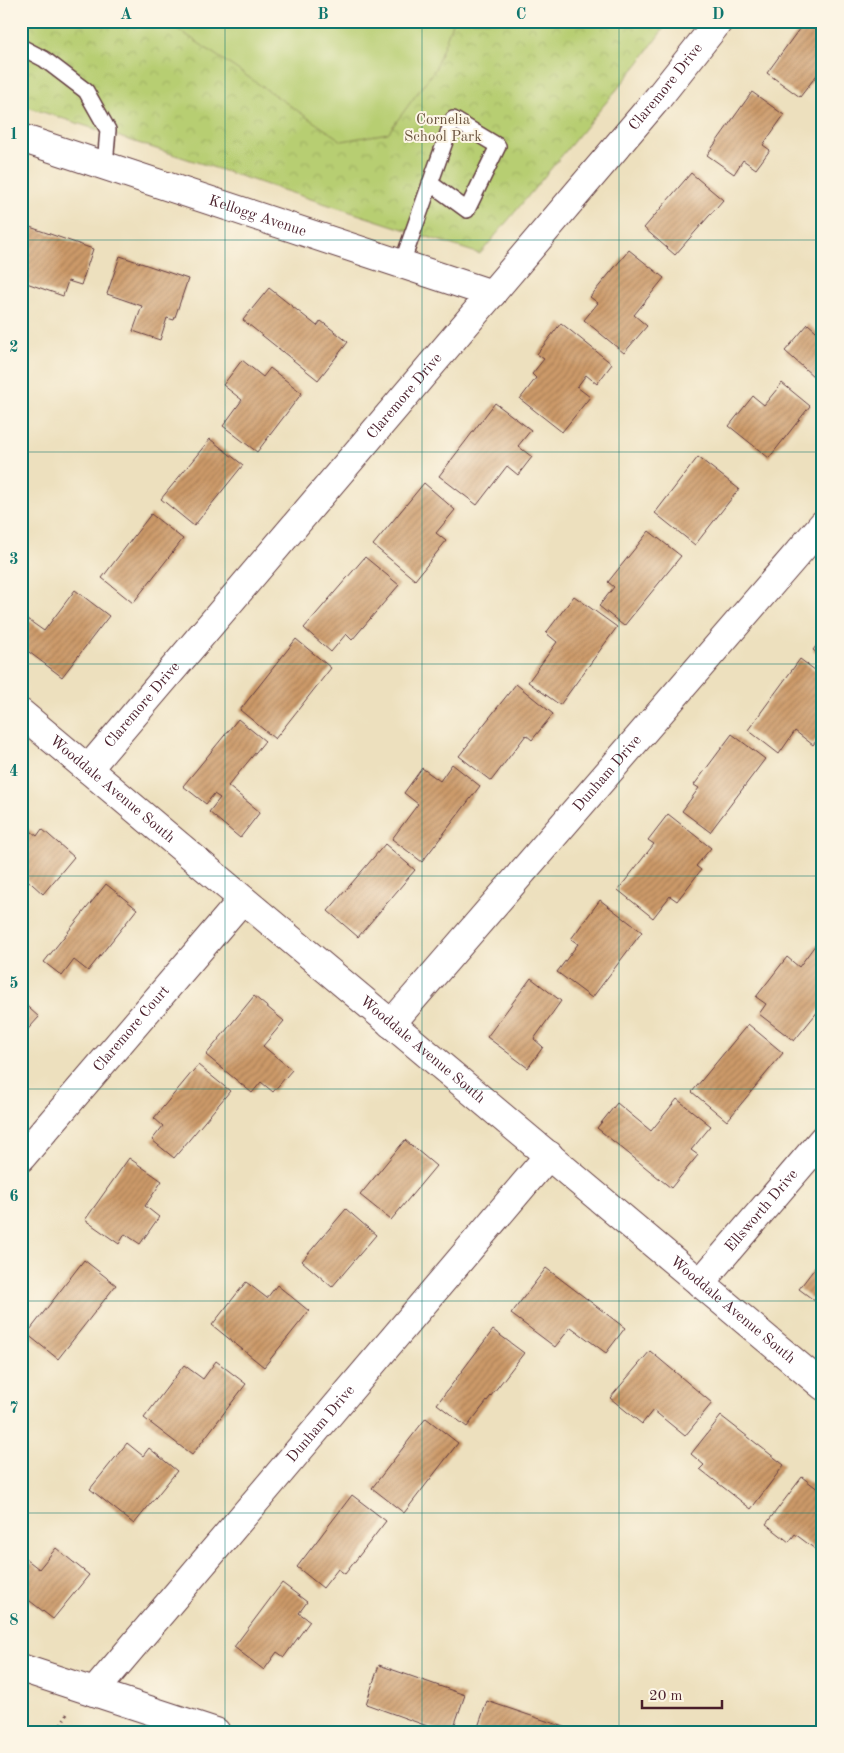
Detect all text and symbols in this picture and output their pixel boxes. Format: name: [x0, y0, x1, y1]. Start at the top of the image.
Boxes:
text: A: [120, 7, 132, 23]
text: B: [317, 7, 329, 23]
text: C: [516, 7, 526, 23]
text: D: [712, 7, 724, 23]
street label: Claremore Drive: [626, 41, 706, 133]
park label: Cornelia School Park: [404, 113, 482, 145]
text: 1: [9, 127, 19, 143]
street label: Kellogg Avenue: [207, 193, 308, 239]
text: 2: [9, 340, 19, 356]
street label: Claremore Drive: [364, 350, 445, 442]
text: 3: [9, 552, 19, 568]
street label: Claremore Drive: [102, 659, 183, 751]
street label: Dunham Drive: [570, 732, 644, 815]
street label: Wooddale Avenue South: [47, 733, 177, 846]
text: 4: [9, 764, 19, 780]
text: 5: [9, 976, 19, 992]
street label: Claremore Court: [91, 983, 172, 1075]
street label: Wooddale Avenue South: [357, 993, 488, 1106]
street label: Ellsworth Drive: [722, 1167, 801, 1255]
text: 6: [9, 1189, 19, 1205]
street label: Wooddale Avenue South: [667, 1254, 798, 1367]
street label: Dunham Drive: [284, 1383, 358, 1466]
text: 7: [9, 1401, 19, 1417]
text: 8: [9, 1613, 19, 1629]
scale bar: [642, 1678, 722, 1710]
text: 20 m: [649, 1689, 683, 1704]

